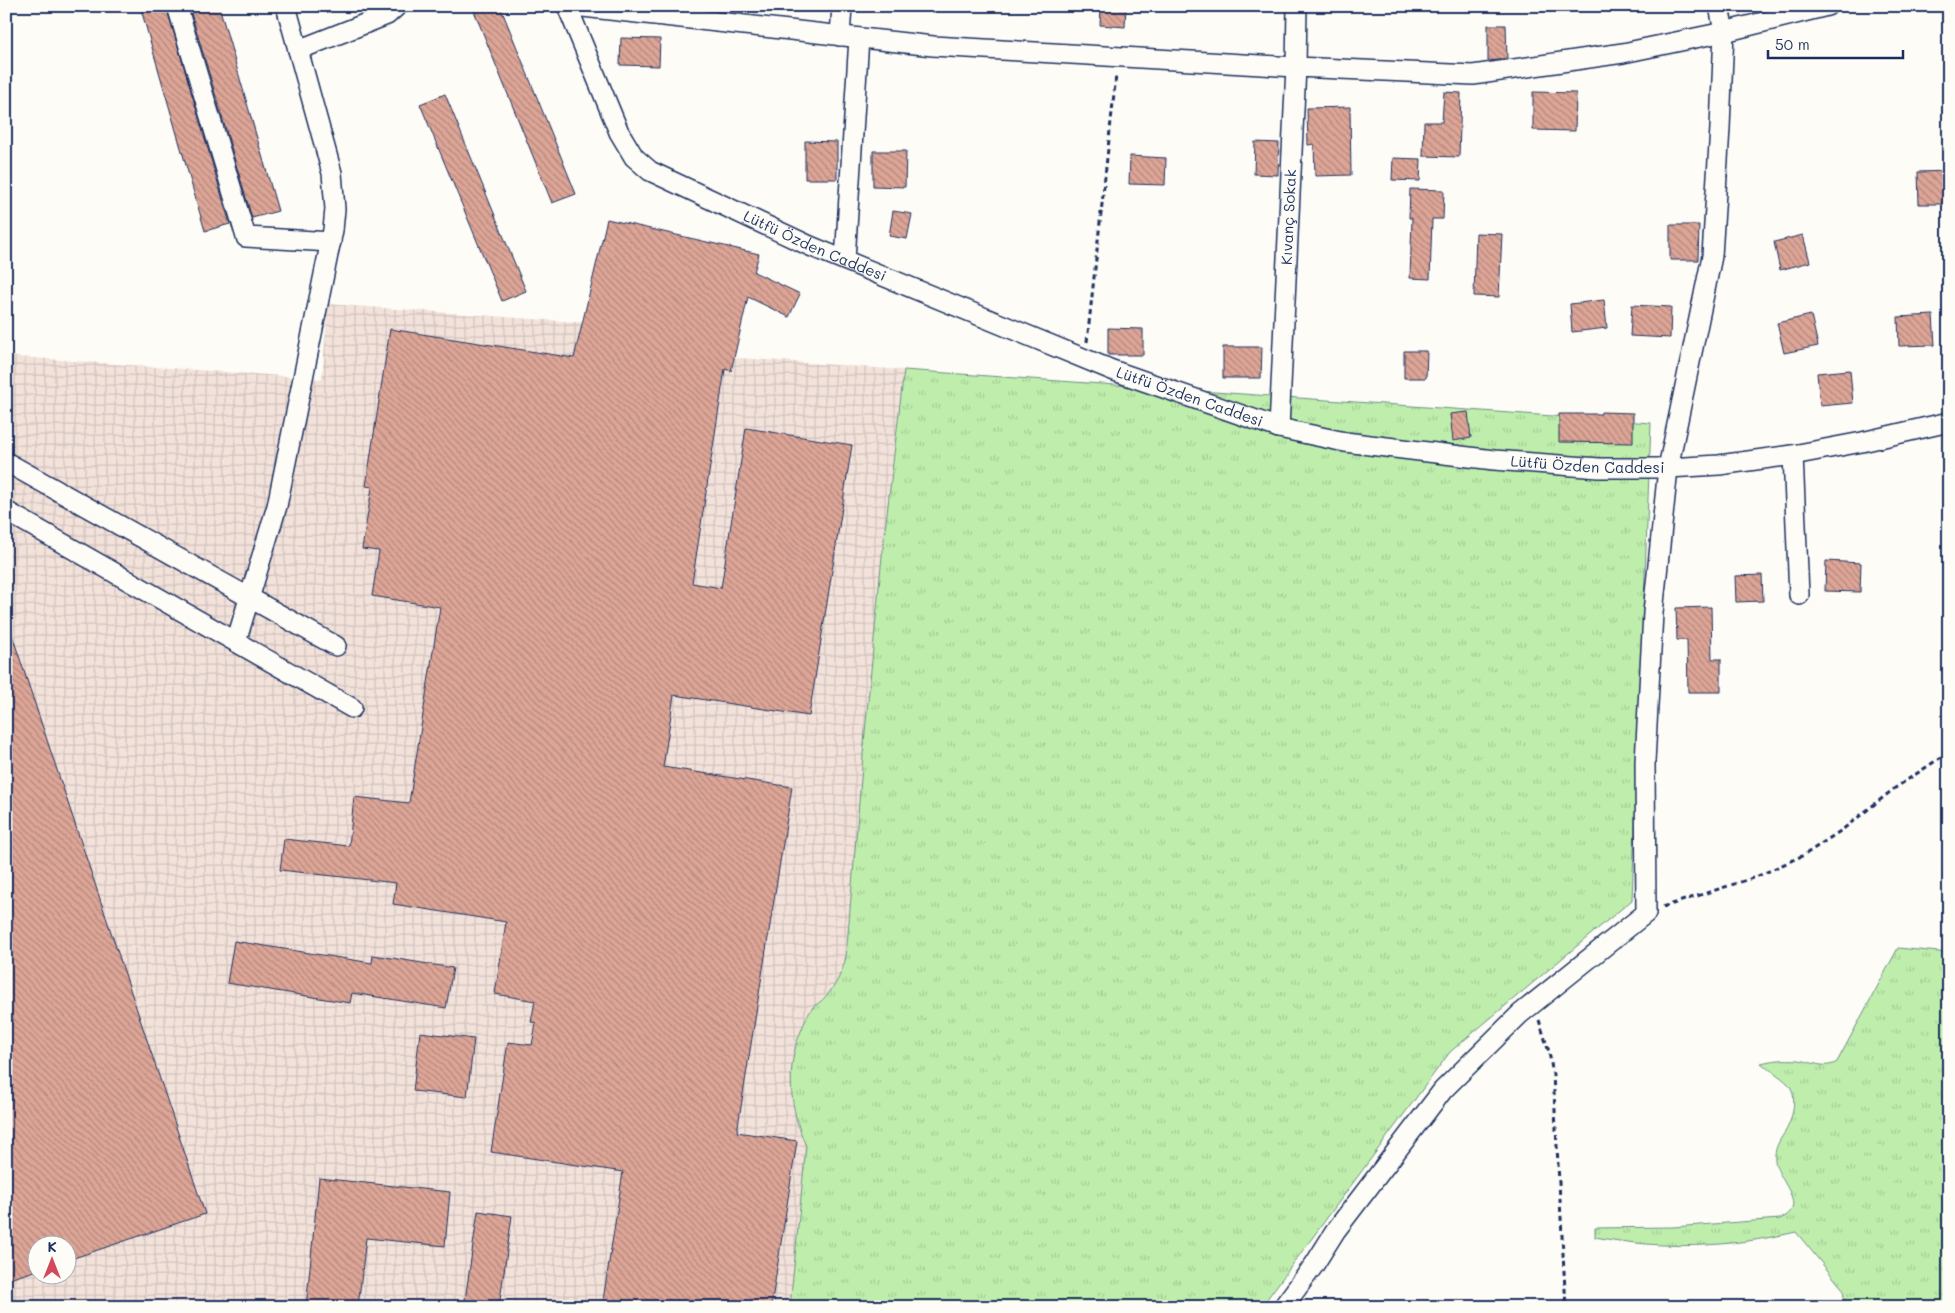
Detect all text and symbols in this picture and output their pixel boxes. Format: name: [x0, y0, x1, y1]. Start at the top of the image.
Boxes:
scale bar: [1768, 28, 1902, 60]
text: 50 m: [1775, 34, 1810, 54]
street label: Kıvanç Sokak: [1276, 169, 1300, 265]
street label: Lütfü Özden Caddesi: [741, 205, 890, 285]
street label: Lütfü Özden Caddesi: [1114, 361, 1266, 431]
street label: Lütfü Özden Caddesi: [1510, 450, 1664, 477]
north arrow: [28, 1236, 78, 1286]
text: K: [47, 1237, 57, 1256]

